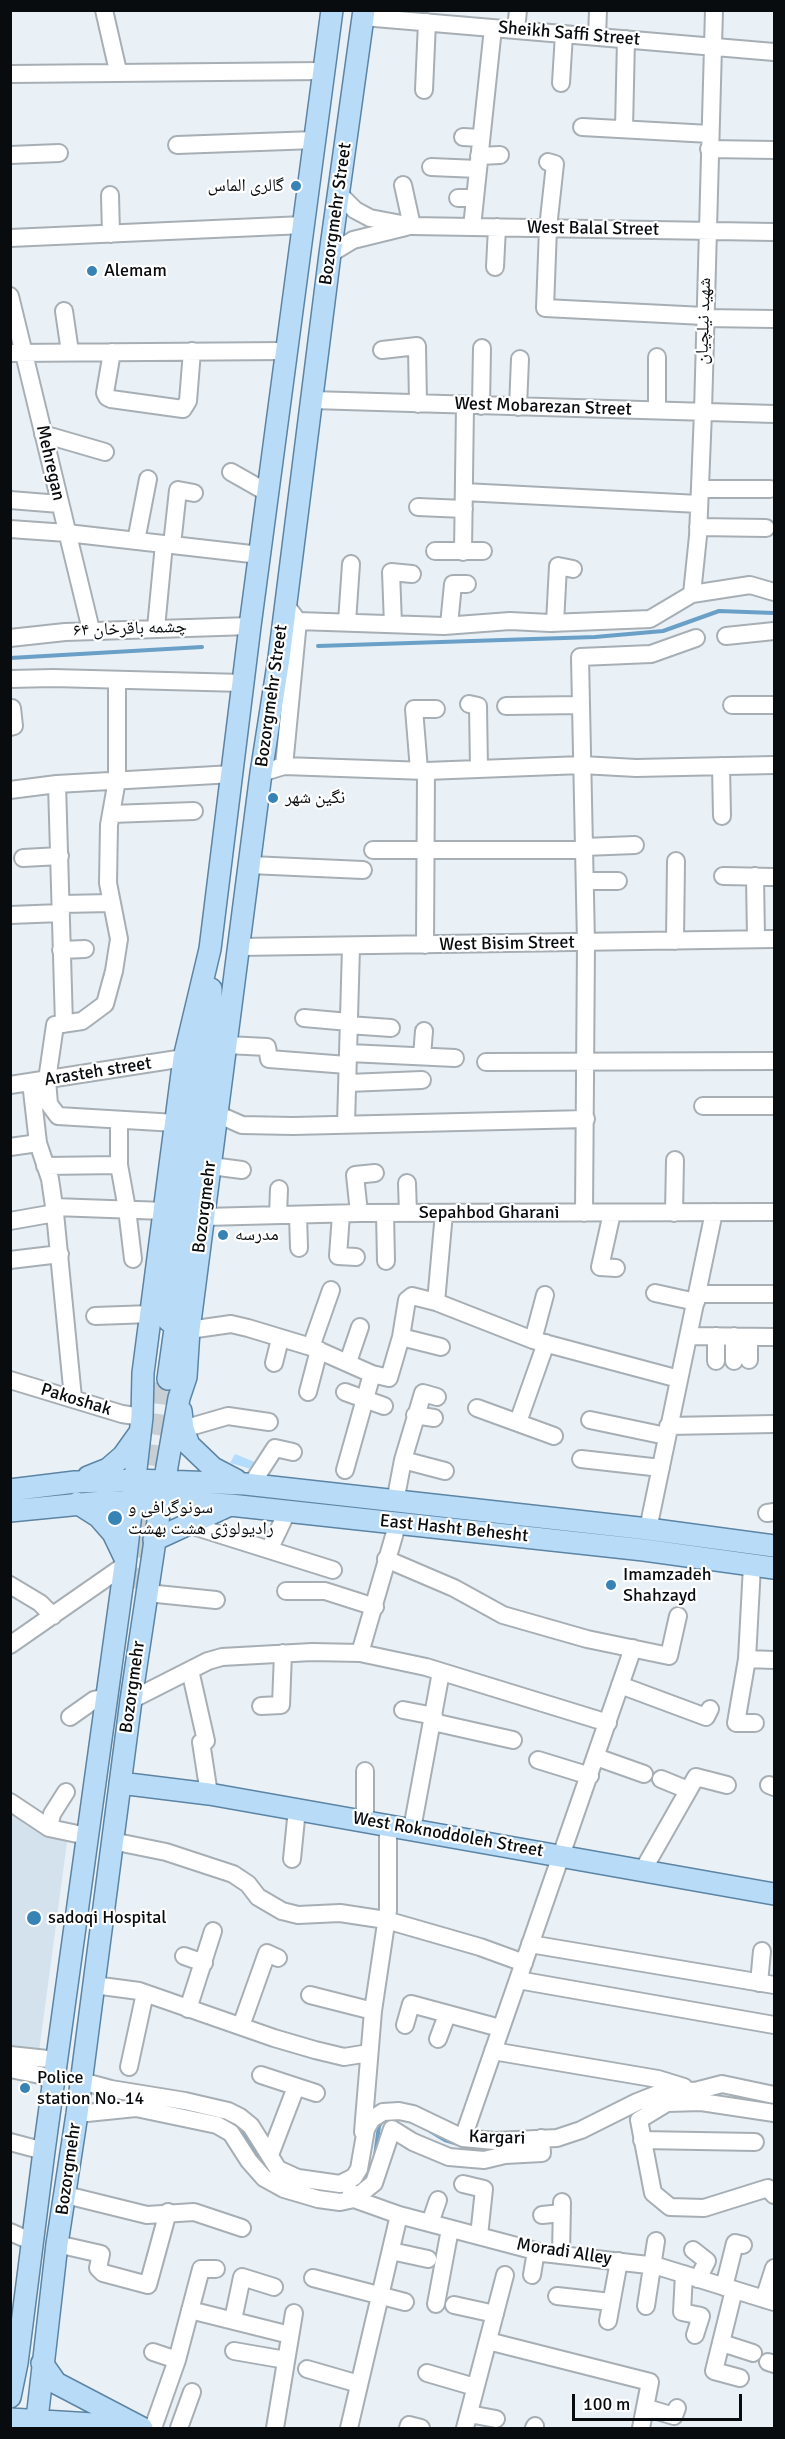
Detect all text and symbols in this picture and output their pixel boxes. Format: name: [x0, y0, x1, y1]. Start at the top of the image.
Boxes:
street label: Sheikh Saffi Street: [497, 17, 641, 51]
street label: Bozorgmehr Street: [315, 141, 357, 287]
place label: گالری الماس: [207, 175, 284, 197]
marker: گالری الماس: [289, 179, 303, 193]
street label: West Balal Street: [527, 217, 659, 241]
place label: Alemam: [104, 260, 167, 282]
marker: Alemam: [85, 264, 99, 278]
street label: شهید نیلچیان: [692, 277, 716, 365]
street label: West Mobarezan Street: [454, 393, 632, 421]
street label: Mehregan: [31, 423, 69, 503]
street label: چشمه باقرخان ۶۴: [73, 616, 187, 642]
street label: Bozorgmehr Street: [251, 623, 293, 769]
place label: نگین شهر: [285, 787, 345, 809]
marker: نگین شهر: [266, 791, 280, 805]
street label: West Bisim Street: [439, 932, 575, 956]
street label: Arasteh street: [43, 1053, 153, 1091]
street label: Bozorgmehr: [189, 1160, 221, 1254]
street label: Sepahbod Gharani: [419, 1202, 559, 1224]
place label: مدرسه: [235, 1224, 279, 1246]
marker: مدرسه: [216, 1228, 230, 1242]
street label: Pakoshak: [38, 1379, 114, 1421]
place label: سونوگرافی و رادیولوژی هشت بهشت: [128, 1497, 274, 1540]
marker: سونوگرافی و رادیولوژی هشت بهشت: [106, 1509, 124, 1527]
street label: East Hasht Behesht: [379, 1510, 529, 1548]
place label: Imamzadeh Shahzayd: [623, 1564, 712, 1606]
marker: Imamzadeh Shahzayd: [604, 1578, 618, 1592]
street label: Bozorgmehr: [116, 1640, 150, 1734]
street label: West Roknoddoleh Street: [351, 1808, 545, 1862]
place label: sadoqi Hospital: [48, 1907, 167, 1929]
marker: sadoqi Hospital: [25, 1909, 43, 1927]
place label: Police station No. 14: [37, 2067, 144, 2110]
marker: Police station No. 14: [18, 2081, 32, 2095]
street label: Bozorgmehr: [52, 2122, 86, 2216]
street label: Kargari: [468, 2126, 526, 2150]
street label: Moradi Alley: [515, 2234, 613, 2270]
scale bar: [575, 2382, 744, 2420]
text: 100 m: [583, 2393, 630, 2415]

